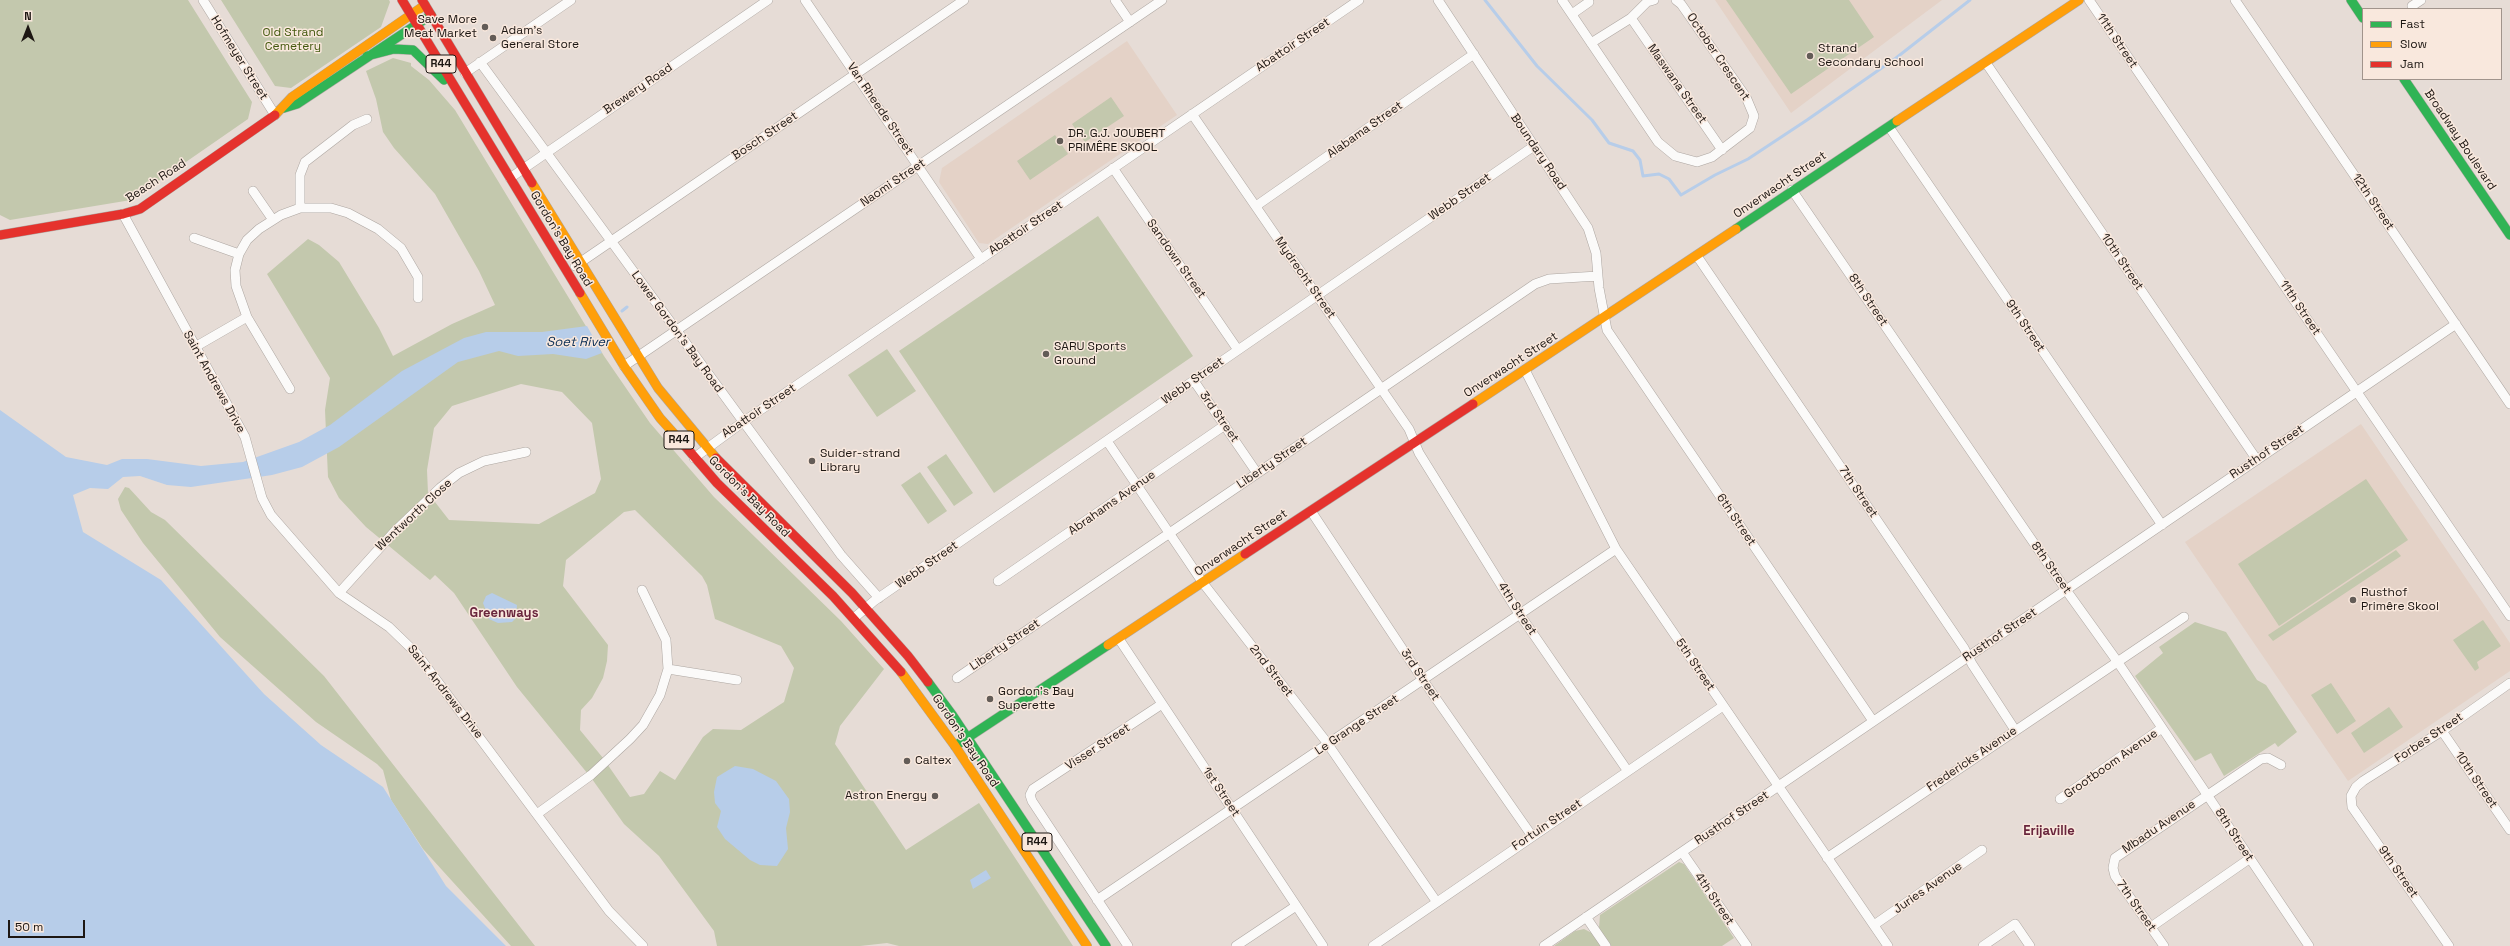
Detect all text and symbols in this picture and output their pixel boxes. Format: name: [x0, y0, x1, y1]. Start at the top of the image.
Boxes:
north arrow: [8, 8, 48, 48]
legend: [2362, 8, 2502, 80]
text: N: [24, 9, 32, 23]
street label: October Crescent: [1683, 10, 1753, 104]
street label: 11th Street: [2094, 11, 2140, 71]
street label: Hofmeyer Street: [207, 13, 271, 103]
place label: Save More Meat Market: [404, 13, 477, 41]
street label: Abattoir Street: [1253, 15, 1333, 75]
text: Fast: [2400, 16, 2425, 32]
marker: Save More Meat Market: [480, 22, 490, 32]
place label: Adam's General Store: [501, 24, 579, 52]
park label: Old Strand Cemetery: [263, 26, 323, 54]
marker: Adam's General Store: [488, 33, 498, 43]
text: Slow: [2400, 36, 2427, 52]
street label: Maswana Street: [1644, 41, 1710, 127]
place label: Strand Secondary School: [1818, 42, 1924, 70]
marker: Strand Secondary School: [1805, 51, 1815, 61]
road number: R44: [426, 55, 456, 73]
text: Jam: [2400, 56, 2424, 72]
street label: Van Rheede Street: [844, 60, 916, 158]
street label: Brewery Road: [601, 61, 675, 117]
street label: Broadway Boulevard: [2421, 87, 2499, 193]
street label: Alabama Street: [1324, 99, 1406, 161]
street label: Bosch Street: [729, 109, 801, 163]
street label: Boundary Road: [1507, 111, 1569, 193]
place label: DR. G.J. JOUBERT PRIMÊRE SKOOL: [1068, 127, 1165, 155]
marker: DR. G.J. JOUBERT PRIMÊRE SKOOL: [1055, 136, 1065, 146]
street label: Onverwacht Street: [1731, 149, 1829, 221]
street label: Beach Road: [123, 156, 189, 206]
street label: Naomi Street: [858, 156, 928, 210]
street label: Webb Street: [1426, 170, 1494, 224]
street label: 12th Street: [2349, 171, 2397, 233]
street label: Gordon's Bay Road: [527, 189, 595, 289]
street label: Abattoir Street: [986, 198, 1066, 258]
street label: Sandown Street: [1143, 217, 1209, 301]
street label: 10th Street: [2098, 231, 2146, 293]
street label: Mydrecht Street: [1271, 234, 1339, 322]
street label: Lower Gordon's Bay Road: [628, 268, 726, 396]
street label: 8th Street: [1845, 271, 1891, 329]
street label: 11th Street: [2277, 278, 2323, 338]
street label: 9th Street: [2002, 297, 2048, 355]
street label: Saint Andrews Drive: [180, 328, 248, 436]
street label: Onverwacht Street: [1461, 329, 1561, 401]
water label: Soet River: [546, 334, 610, 350]
place label: SARU Sports Ground: [1054, 340, 1126, 368]
marker: SARU Sports Ground: [1041, 349, 1051, 359]
street label: Webb Street: [1159, 354, 1227, 408]
street label: Abattoir Street: [719, 381, 799, 441]
street label: 3rd Street: [1196, 389, 1242, 445]
street label: Rusthof Street: [2227, 422, 2307, 482]
road number: R44: [664, 431, 694, 449]
street label: Liberty Street: [1234, 434, 1310, 492]
place label: Suider-strand Library: [820, 447, 900, 475]
street label: Gordon's Bay Road: [705, 453, 793, 541]
marker: Suider-strand Library: [807, 456, 817, 466]
street label: 7th Street: [1835, 463, 1881, 521]
street label: Abrahams Avenue: [1066, 468, 1158, 538]
street label: Wentworth Close: [373, 476, 455, 554]
street label: 6th Street: [1713, 491, 1759, 549]
street label: Onverwacht Street: [1192, 507, 1290, 579]
street label: Webb Street: [893, 538, 961, 592]
street label: 8th Street: [2028, 539, 2074, 597]
street label: 4th Street: [1495, 580, 1539, 638]
place label: Rusthof Primêre Skool: [2361, 586, 2439, 614]
marker: Rusthof Primêre Skool: [2348, 595, 2358, 605]
district label: Greenways: [470, 605, 538, 621]
street label: Rusthof Street: [1960, 605, 2040, 665]
street label: Liberty Street: [967, 616, 1043, 674]
street label: 5th Street: [1672, 636, 1718, 694]
street label: Saint Andrews Drive: [404, 642, 486, 742]
street label: 2nd Street: [1246, 642, 1296, 700]
street label: 3rd Street: [1398, 646, 1442, 704]
place label: Gordon's Bay Superette: [998, 685, 1074, 713]
street label: Gordon's Bay Road: [929, 692, 1001, 790]
street label: Le Grange Street: [1312, 692, 1402, 758]
marker: Gordon's Bay Superette: [985, 694, 995, 704]
street label: Forbes Street: [2392, 710, 2466, 766]
street label: Visser Street: [1063, 721, 1133, 773]
street label: Fredericks Avenue: [1924, 724, 2020, 794]
street label: Grootboom Avenue: [2062, 726, 2160, 802]
street label: 10th Street: [2452, 749, 2500, 811]
place label: Caltex: [915, 754, 952, 768]
marker: Caltex: [902, 756, 912, 766]
street label: 1st Street: [1199, 765, 1243, 819]
street label: Rusthof Street: [1692, 788, 1772, 848]
place label: Astron Energy: [845, 789, 927, 803]
marker: Astron Energy: [930, 791, 940, 801]
street label: Fortuin Street: [1509, 796, 1585, 854]
street label: Mbadu Avenue: [2120, 797, 2198, 857]
street label: 8th Street: [2212, 806, 2256, 864]
district label: Erijaville: [2023, 823, 2075, 839]
road number: R44: [1022, 833, 1052, 851]
street label: 9th Street: [2375, 843, 2421, 901]
street label: Juries Avenue: [1891, 859, 1965, 917]
street label: 4th Street: [1691, 870, 1737, 928]
street label: 7th Street: [2113, 878, 2159, 934]
scale bar: [10, 912, 87, 938]
text: 50 m: [15, 919, 43, 935]

